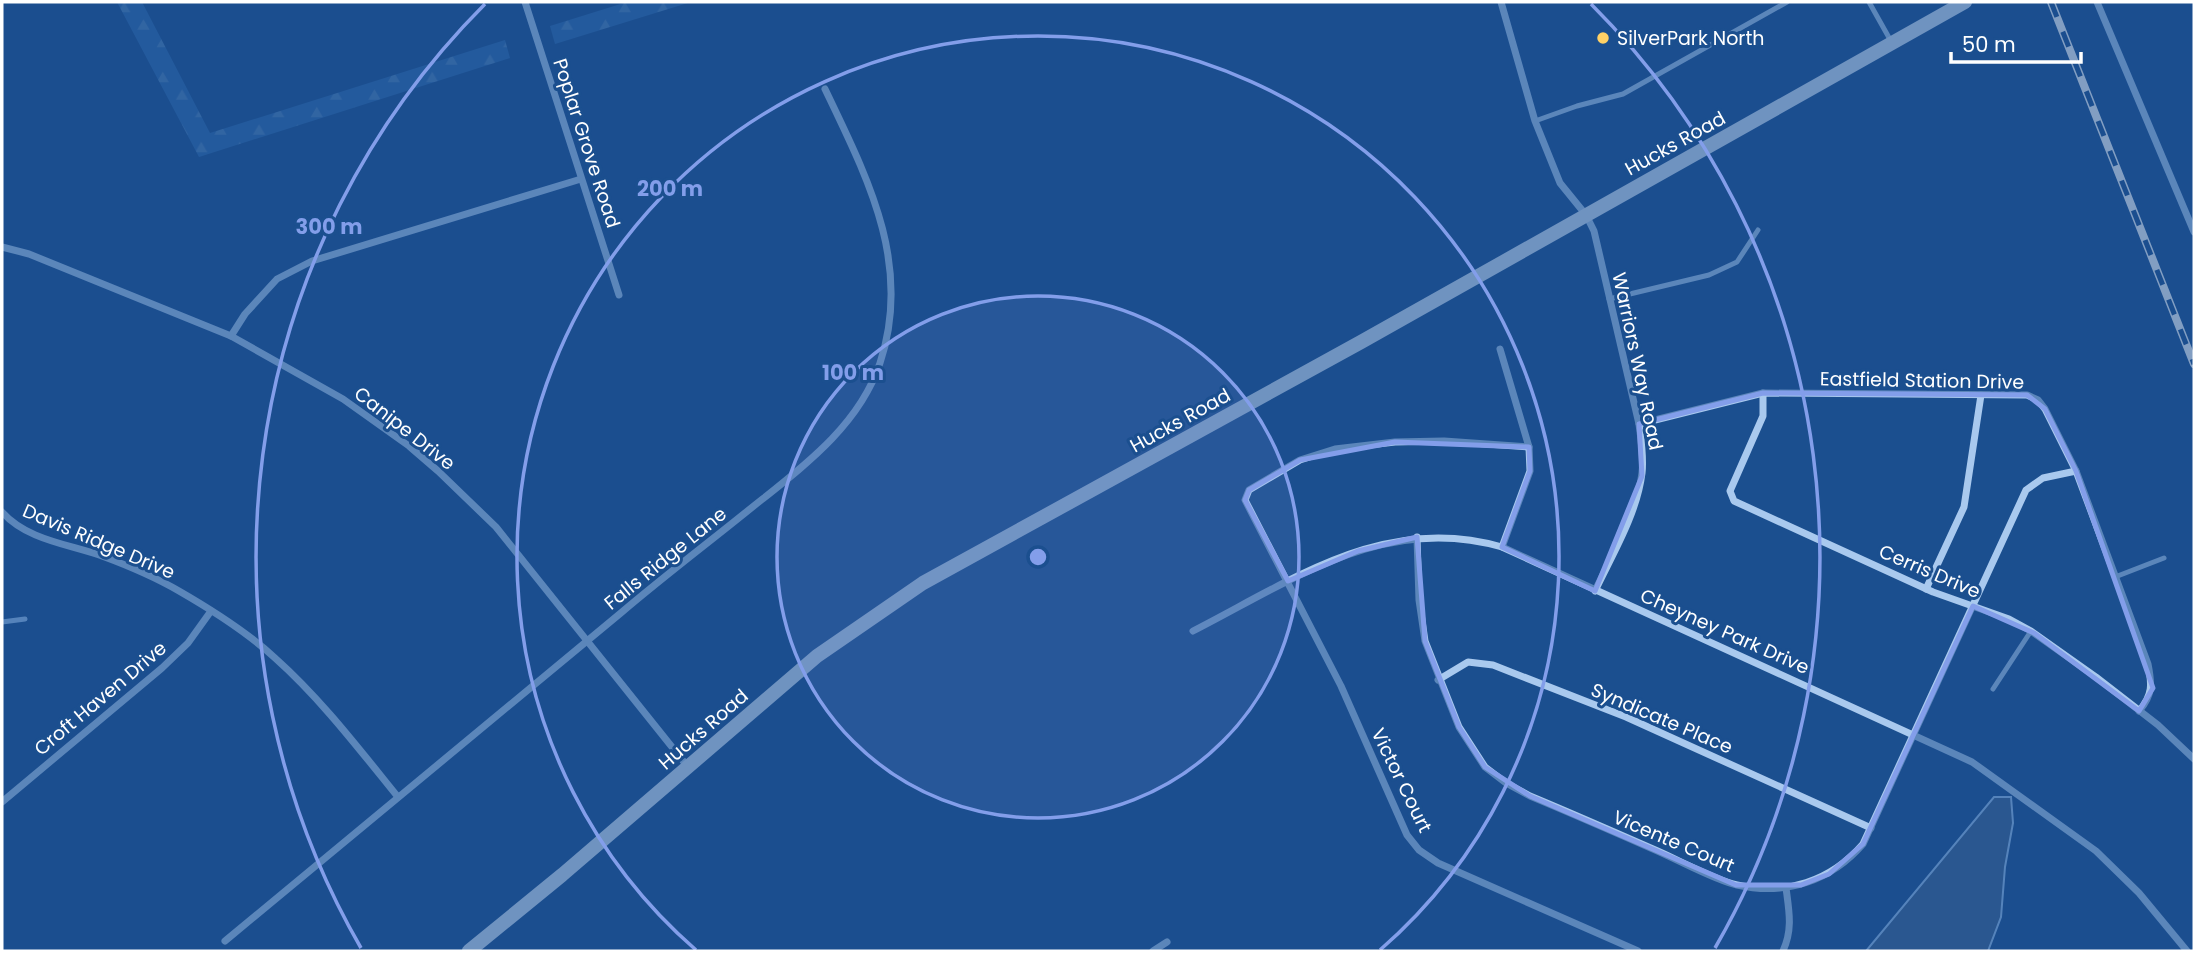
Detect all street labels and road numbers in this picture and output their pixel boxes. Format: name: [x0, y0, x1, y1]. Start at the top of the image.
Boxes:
street label: Poplar Grove Road: [546, 55, 627, 231]
street label: Hucks Road: [1620, 105, 1730, 182]
street label: Warriors Way Road: [1605, 270, 1670, 452]
street label: Eastfield Station Drive: [1820, 365, 2024, 396]
street label: Canipe Drive: [348, 380, 461, 476]
street label: Hucks Road: [1125, 382, 1235, 459]
street label: Davis Ridge Drive: [19, 497, 179, 586]
street label: Falls Ridge Lane: [598, 501, 732, 616]
street label: Cerris Drive: [1875, 538, 1985, 605]
street label: Cheyney Park Drive: [1636, 582, 1814, 681]
street label: Croft Haven Drive: [28, 635, 172, 762]
street label: Syndicate Place: [1587, 676, 1737, 760]
street label: Hucks Road: [653, 683, 754, 776]
street label: Victor Court: [1365, 723, 1439, 837]
street label: Vicente Court: [1609, 804, 1739, 879]

